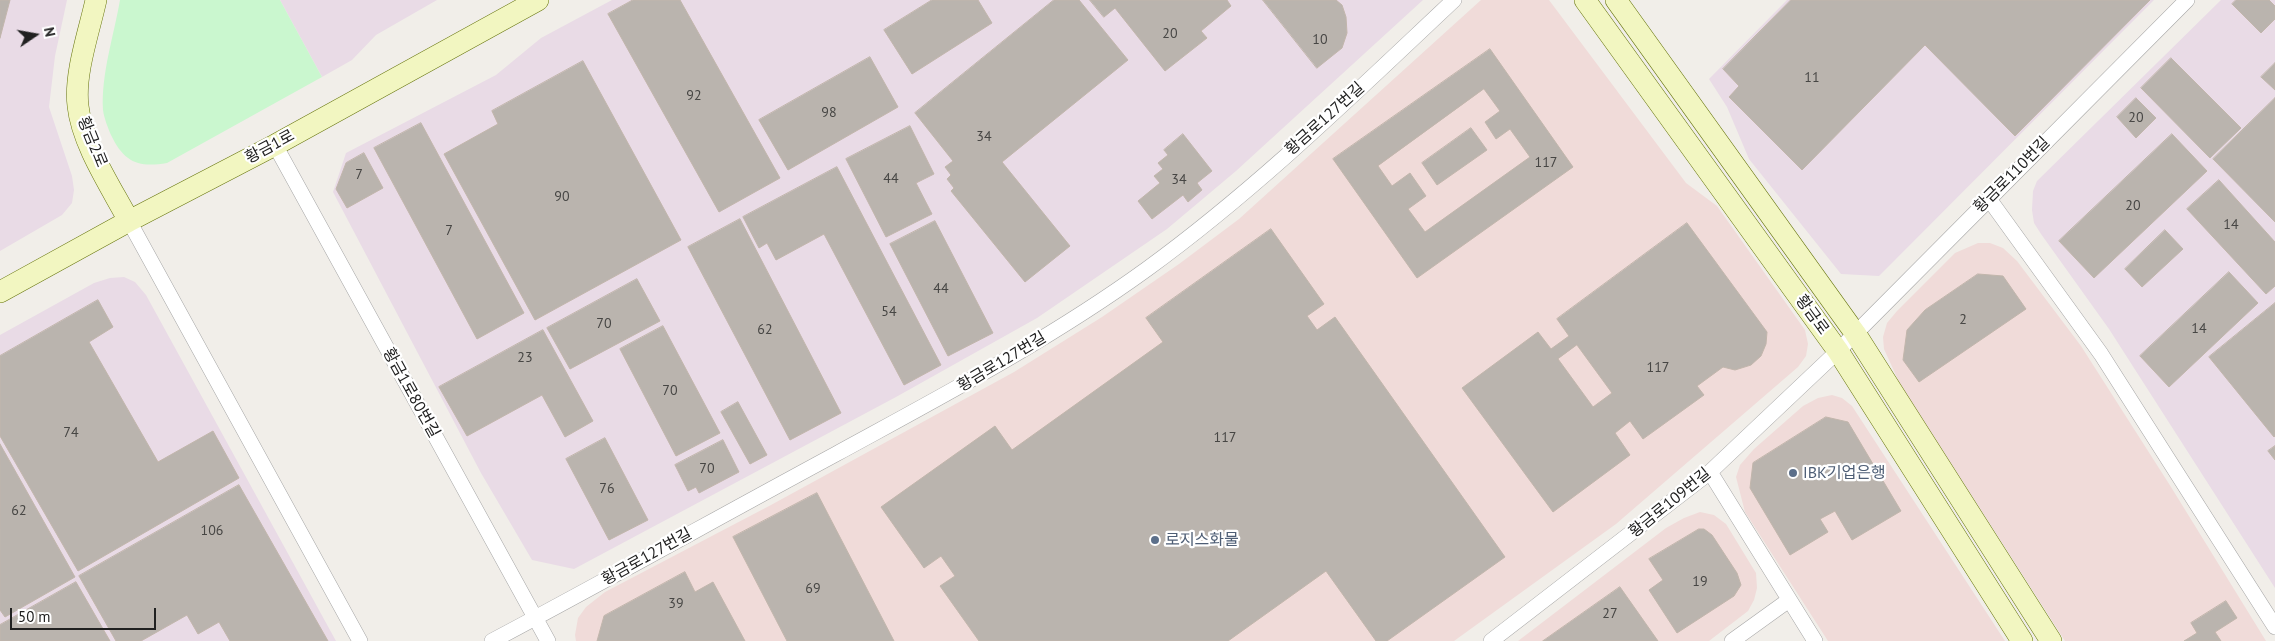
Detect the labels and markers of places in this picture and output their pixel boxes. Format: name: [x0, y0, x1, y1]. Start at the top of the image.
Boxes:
place label: IBK기업은행: [1803, 463, 1886, 483]
marker: IBK기업은행: [1787, 467, 1799, 479]
place label: 로지스화물: [1165, 530, 1239, 550]
marker: 로지스화물: [1149, 534, 1161, 546]

